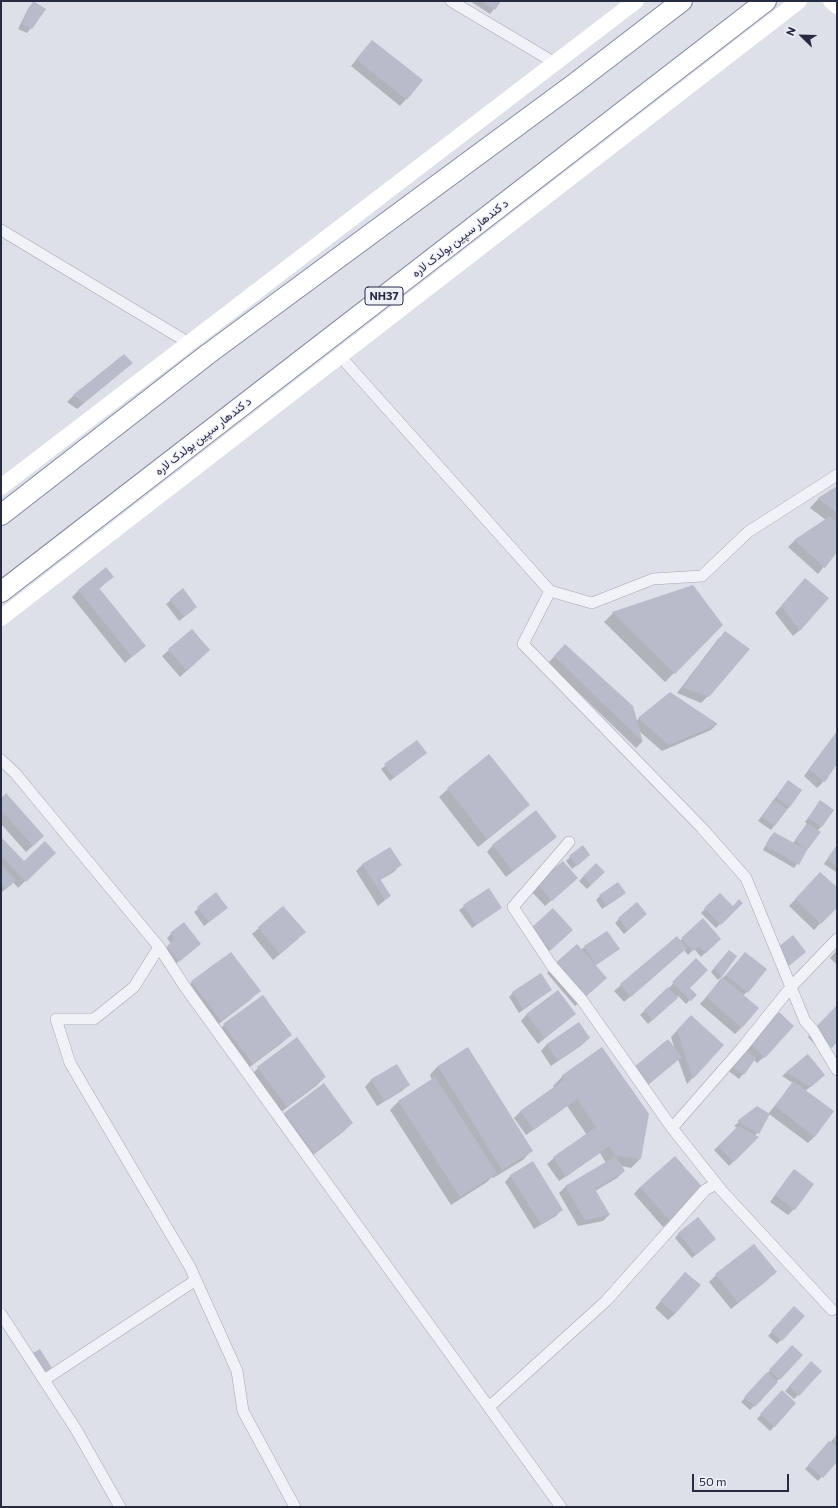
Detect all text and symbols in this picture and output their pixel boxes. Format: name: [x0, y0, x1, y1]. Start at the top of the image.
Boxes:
north arrow: [782, 16, 822, 56]
text: N: [783, 25, 798, 37]
street label: د کندهار سپین بولدک لاره: [409, 196, 511, 280]
road number: NH37: [365, 287, 403, 305]
street label: د کندهار سپین بولدک لاره: [152, 394, 254, 478]
scale bar: [694, 1466, 791, 1492]
text: 50 m: [699, 1474, 727, 1488]

